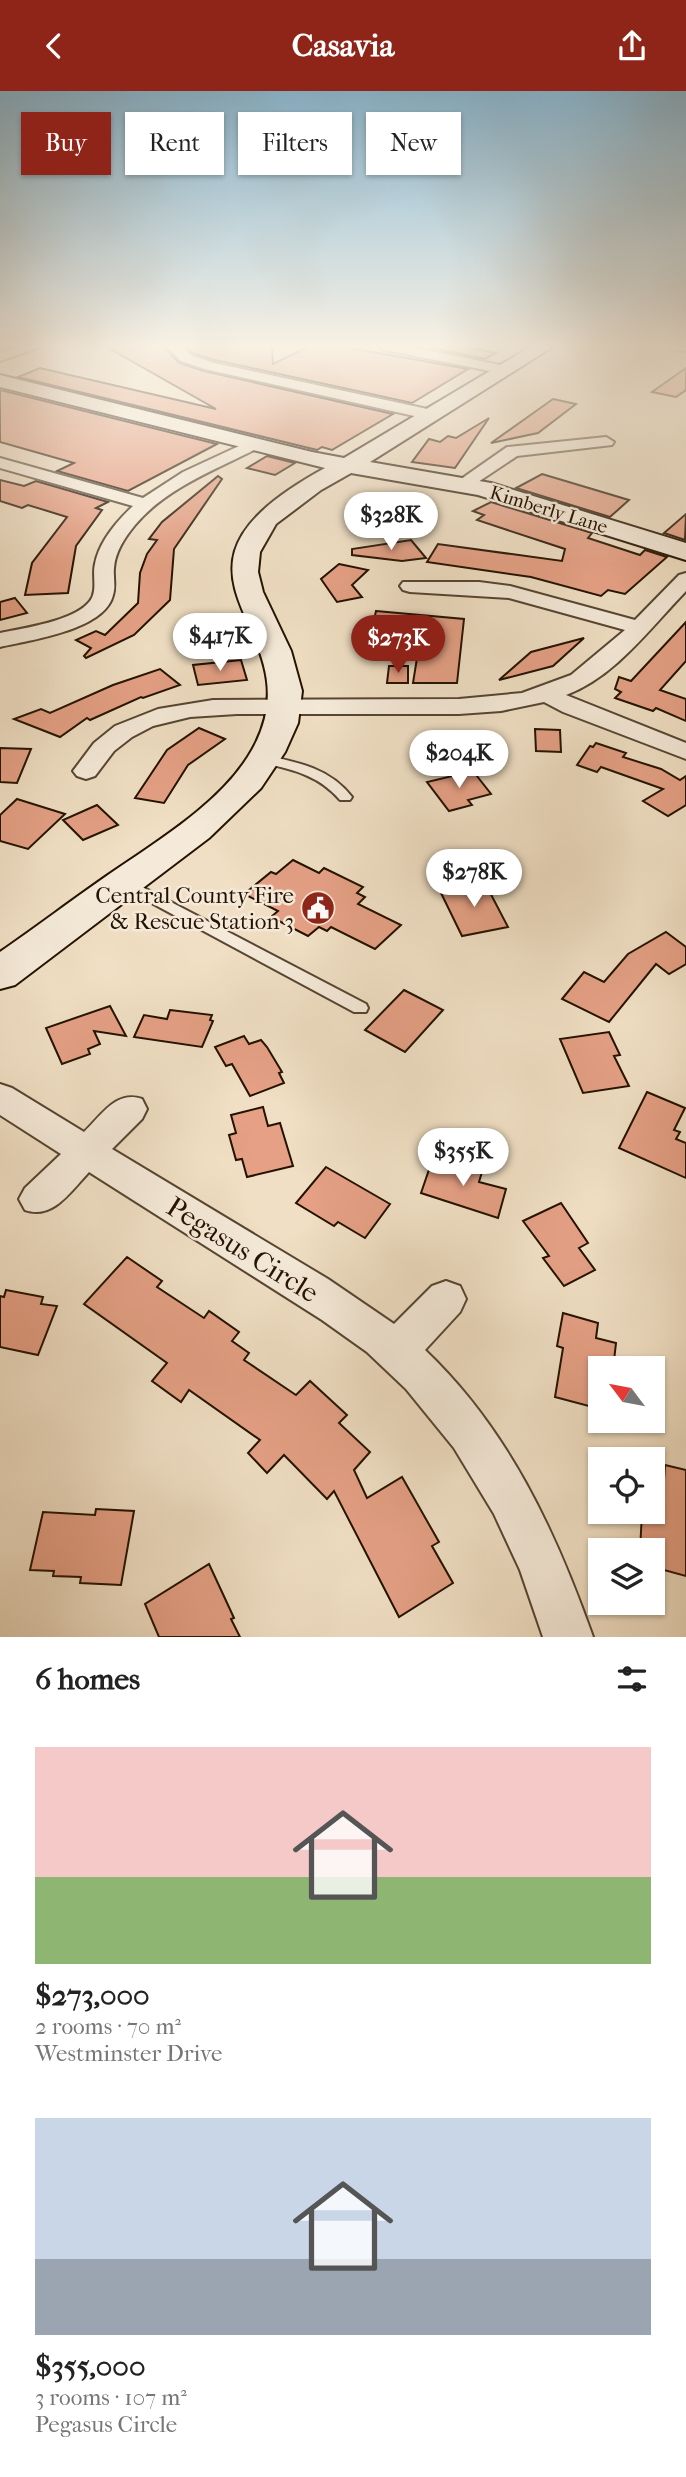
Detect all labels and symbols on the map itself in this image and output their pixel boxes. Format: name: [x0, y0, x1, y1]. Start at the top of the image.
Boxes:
street label: Kimberly Lane: [487, 482, 610, 538]
pin: $328K: [342, 493, 440, 552]
pin: $417K: [171, 613, 269, 673]
pin: $273K: [349, 615, 447, 675]
pin: $204K: [410, 731, 508, 790]
pin: $278K: [425, 849, 523, 909]
place label: Central County Fire & Rescue Station 3: [95, 882, 294, 935]
public building icon: Central County Fire & Rescue Station 3: [299, 889, 337, 927]
pin: $355K: [414, 1129, 512, 1188]
street label: Pegasus Circle: [161, 1190, 325, 1309]
north arrow: [588, 1356, 665, 1433]

